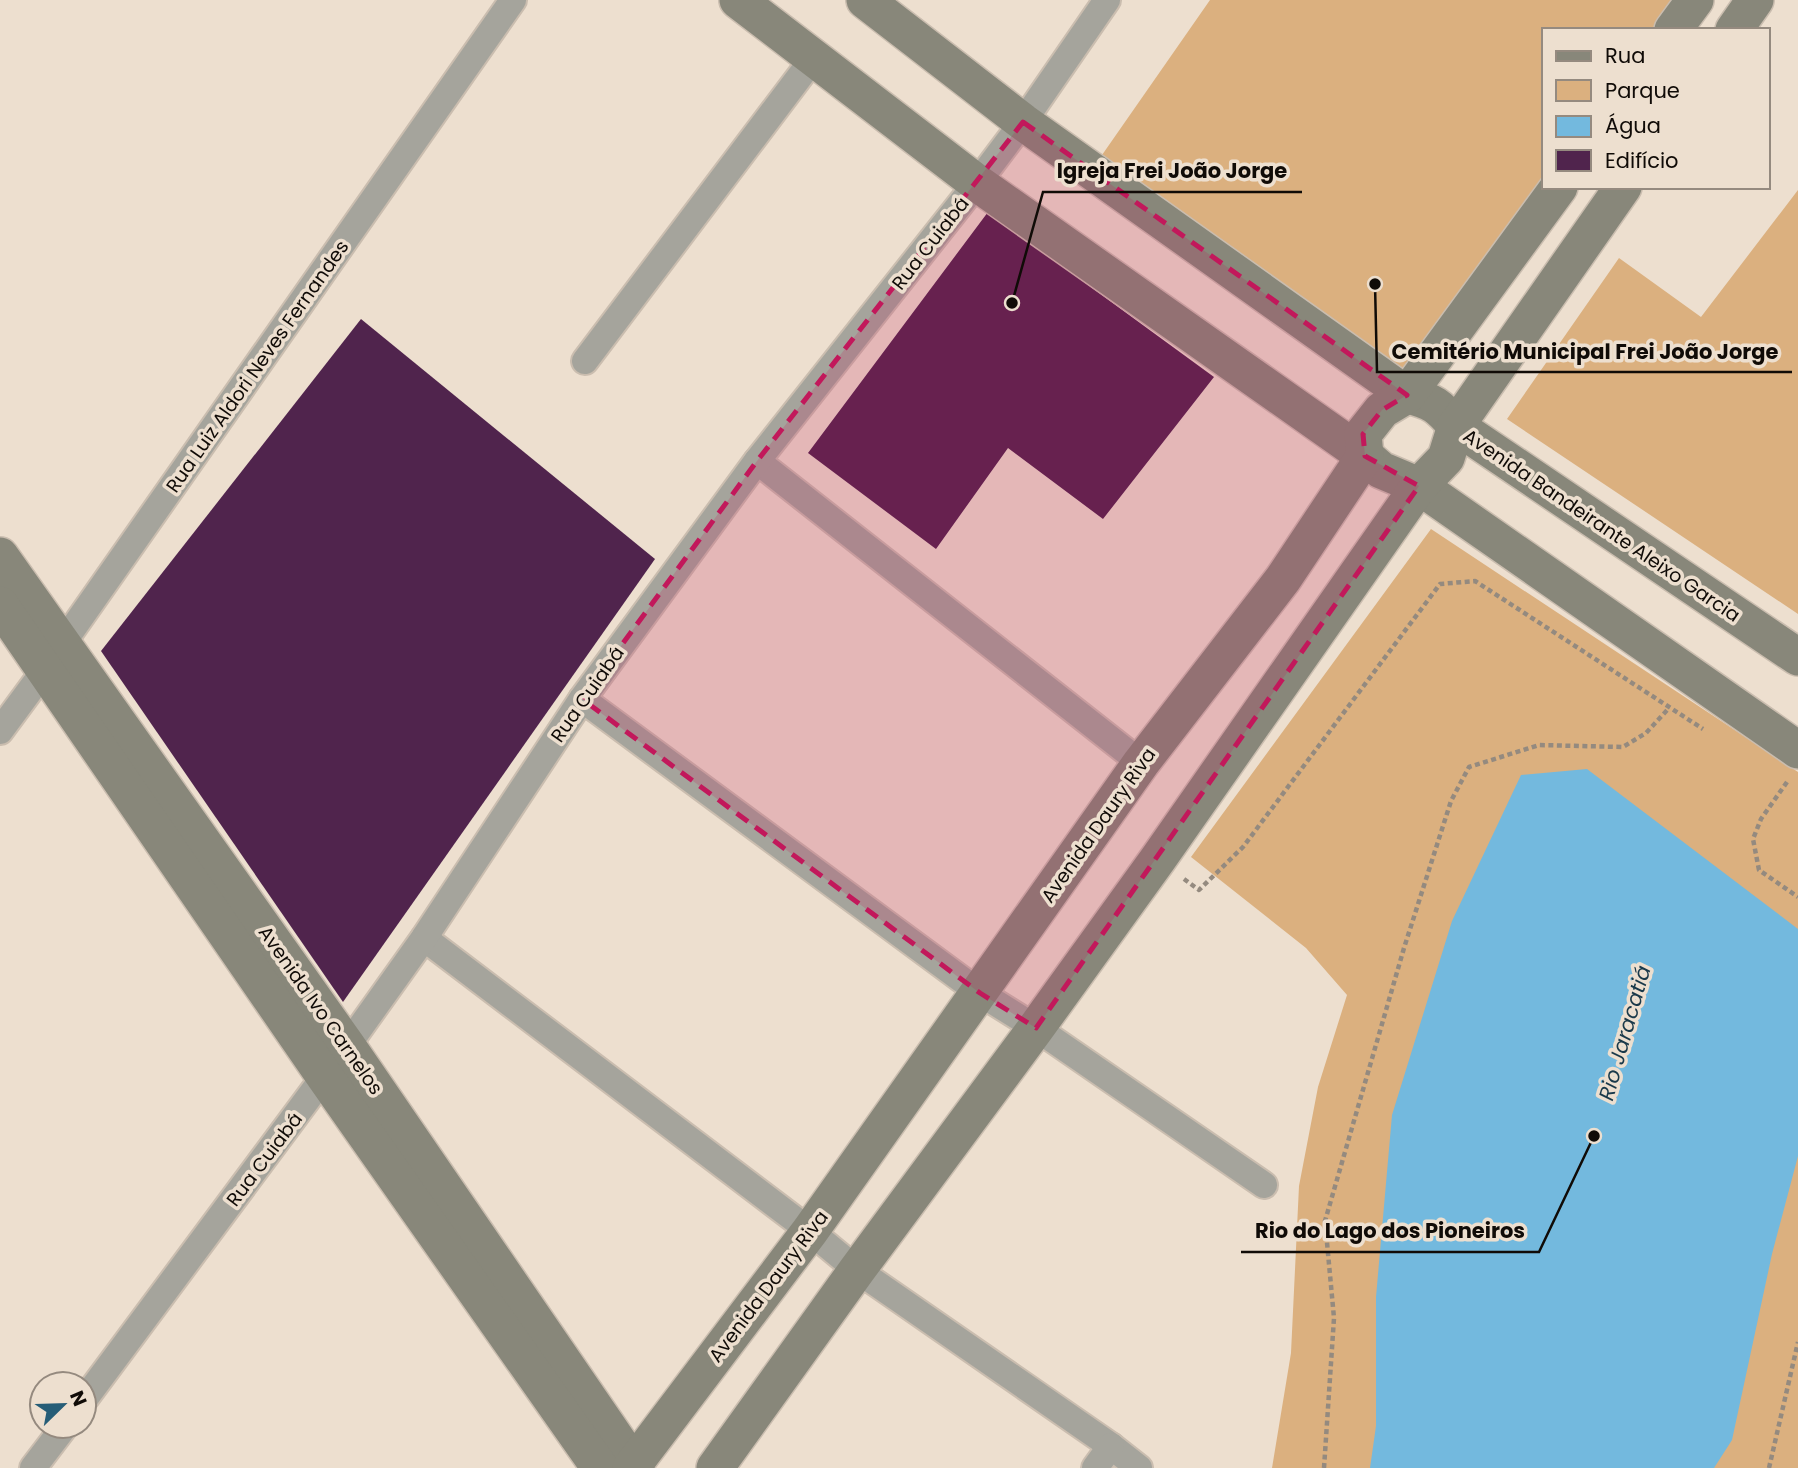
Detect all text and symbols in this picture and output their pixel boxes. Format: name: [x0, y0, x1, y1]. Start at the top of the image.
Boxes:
legend: [1542, 28, 1770, 189]
text: Rua: [1605, 41, 1645, 70]
text: Parque: [1605, 76, 1680, 105]
text: Água: [1605, 111, 1661, 140]
text: Edifício: [1605, 146, 1679, 175]
callout: Igreja Frei João Jorge: [1043, 150, 1302, 192]
text: Igreja Frei João Jorge: [1057, 156, 1287, 185]
street label: Rua Cuiabá: [885, 191, 975, 296]
street label: Rua Luiz Aldori Neves Fernandes: [160, 235, 355, 498]
callout: Cemitério Municipal Frei João Jorge: [1377, 330, 1792, 372]
text: Cemitério Municipal Frei João Jorge: [1391, 337, 1779, 366]
street label: Avenida Bandeirante Aleixo Garcia: [1458, 422, 1746, 629]
street label: Rua Cuiabá: [544, 641, 630, 748]
street label: Avenida Daury Riva: [1035, 742, 1162, 908]
street label: Avenida Ivo Carnelos: [252, 920, 389, 1100]
water label: Rio Jaracatiá: [1591, 962, 1658, 1104]
street label: Rua Cuiabá: [220, 1107, 309, 1212]
street label: Avenida Daury Riva: [702, 1205, 835, 1368]
callout: Rio do Lago dos Pioneiros: [1241, 1210, 1539, 1252]
text: Rio do Lago dos Pioneiros: [1255, 1216, 1525, 1245]
north arrow: [28, 1370, 98, 1440]
text: N: [63, 1387, 93, 1410]

